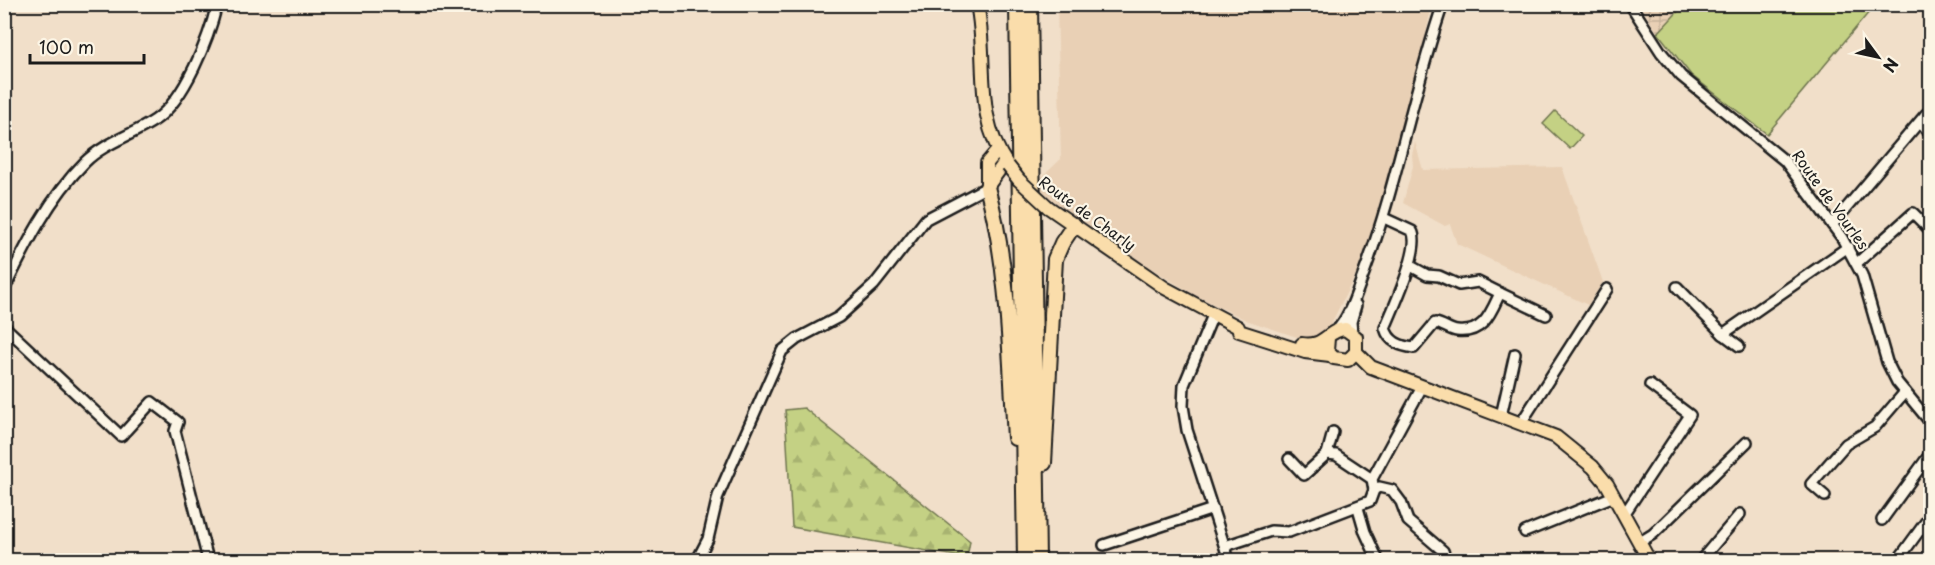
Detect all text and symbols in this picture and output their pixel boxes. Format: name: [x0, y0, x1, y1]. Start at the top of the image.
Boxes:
scale bar: [30, 27, 144, 65]
north arrow: [1848, 27, 1908, 87]
text: 100 m: [39, 33, 94, 60]
text: N: [1878, 54, 1905, 78]
street label: Route de Vourles: [1787, 144, 1875, 254]
street label: Route de Charly: [1035, 170, 1141, 256]

